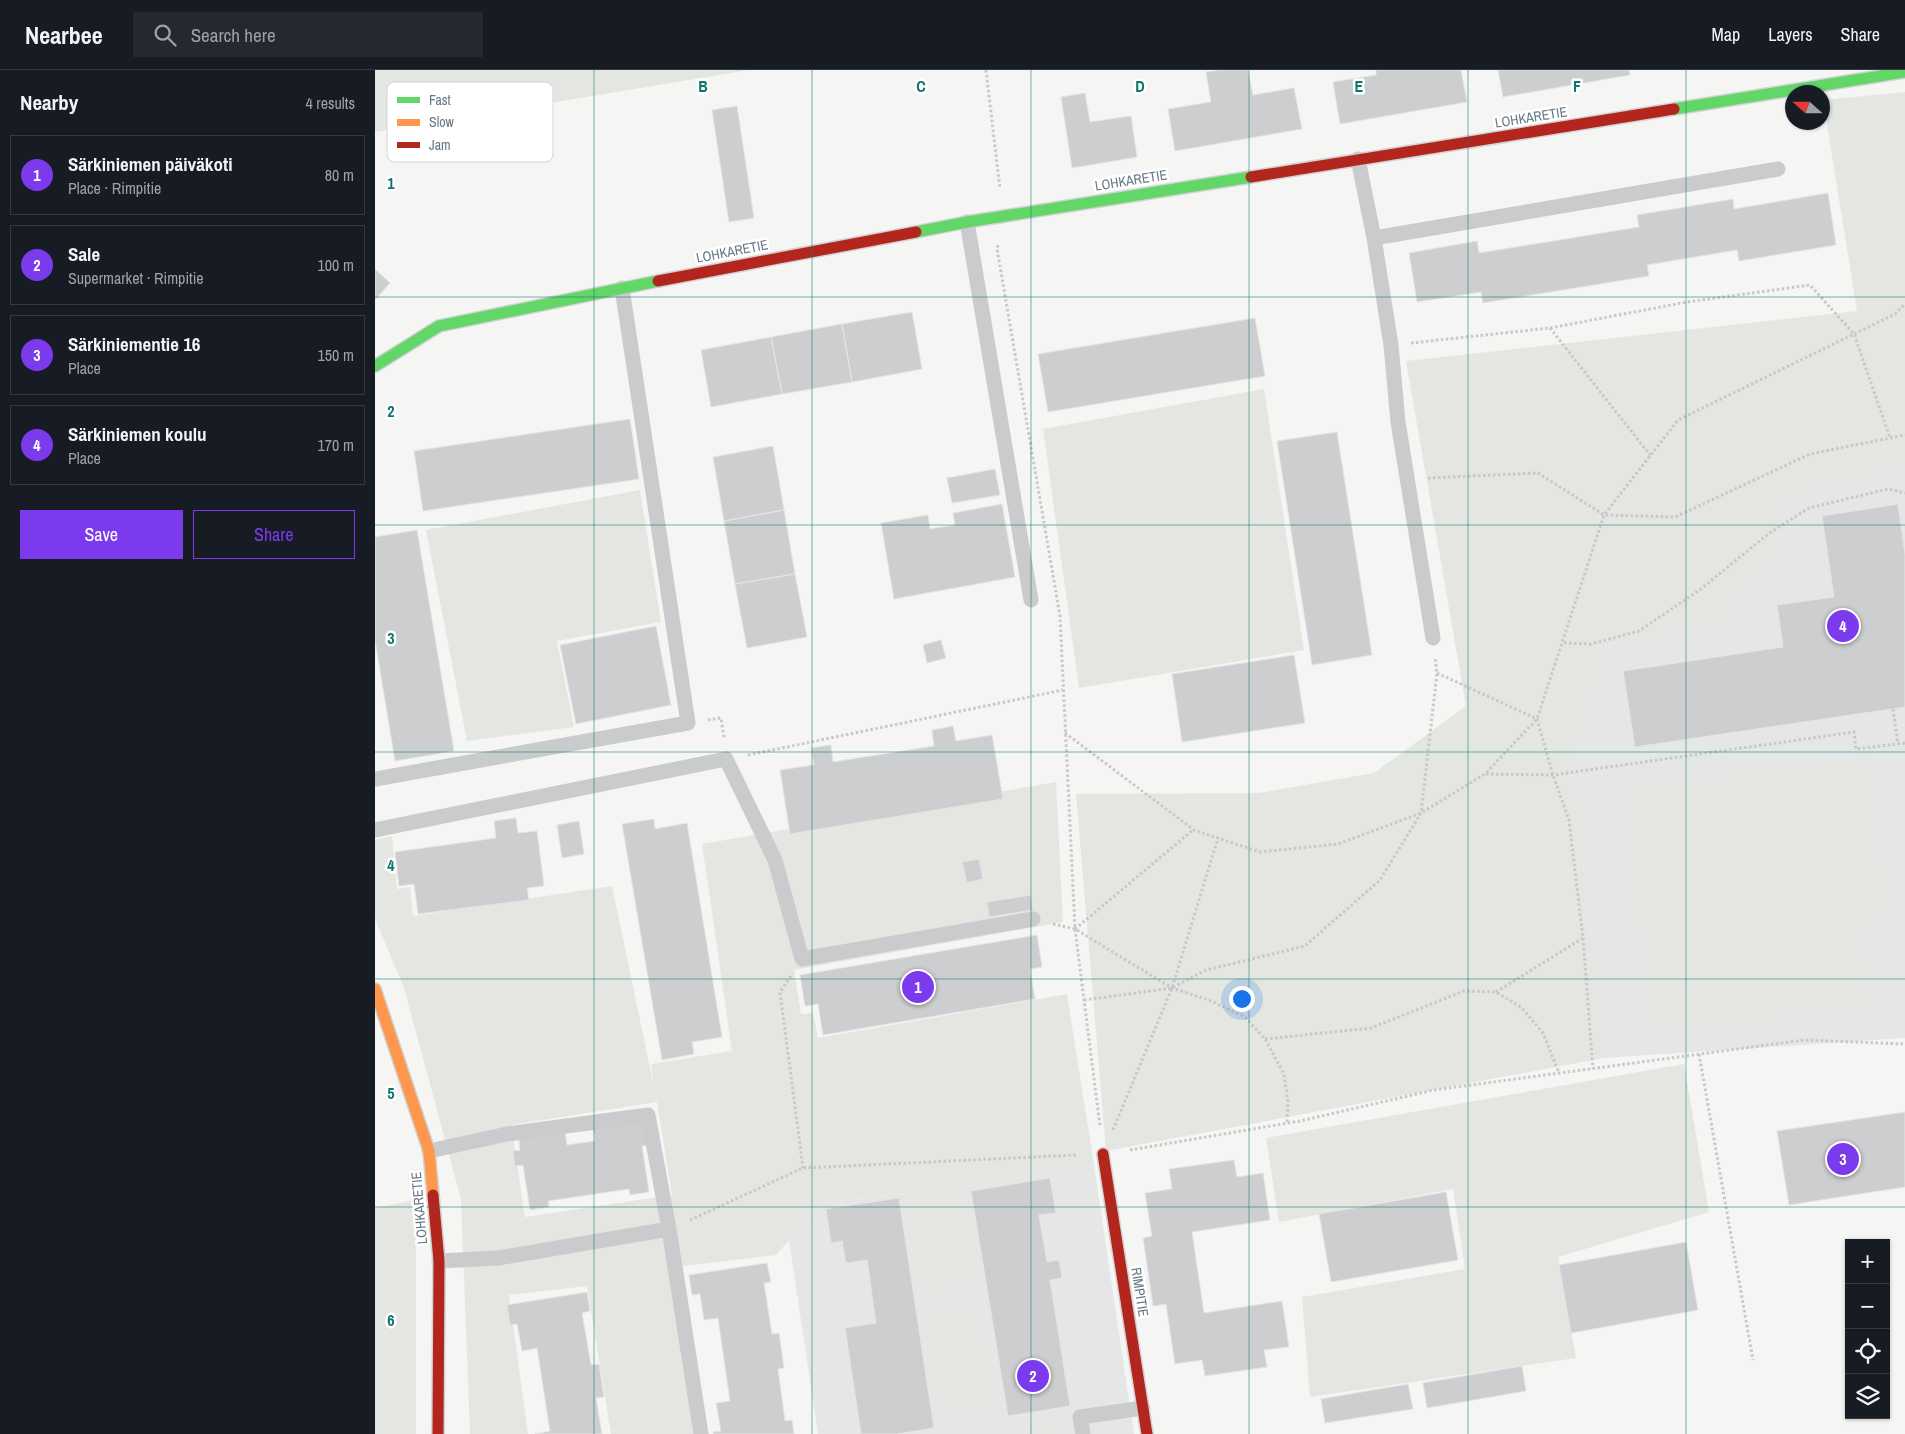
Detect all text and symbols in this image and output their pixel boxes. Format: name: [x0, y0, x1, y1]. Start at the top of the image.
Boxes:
search box: [133, 12, 483, 57]
text: Nearbee: [25, 19, 103, 51]
icon: search: [151, 21, 179, 49]
text: Search here: [191, 22, 276, 48]
text: Map: [1712, 22, 1740, 47]
text: Layers: [1768, 22, 1813, 47]
text: Share: [1841, 22, 1880, 47]
text: B: [698, 75, 708, 97]
text: C: [916, 75, 926, 97]
text: D: [1135, 75, 1145, 97]
text: E: [1355, 75, 1364, 97]
text: F: [1573, 75, 1581, 97]
legend: [387, 82, 553, 162]
north arrow: [1785, 85, 1830, 130]
text: Nearby: [20, 88, 78, 117]
text: Fast: [429, 91, 451, 109]
text: 4 results: [305, 92, 355, 114]
street label: LOHKARETIE: [1494, 102, 1568, 132]
text: Slow: [429, 113, 455, 131]
text: Jam: [429, 136, 451, 154]
text: Särkiniemen päiväkoti: [68, 151, 233, 177]
text: 1: [33, 164, 41, 186]
text: 80 m: [325, 164, 354, 186]
street label: LOHKARETIE: [1094, 165, 1168, 195]
text: 1: [387, 172, 395, 194]
text: Place · Rimpitie: [68, 177, 161, 199]
street label: LOHKARETIE: [695, 235, 769, 267]
text: Sale: [68, 241, 100, 267]
text: 2: [33, 254, 41, 276]
text: 100 m: [318, 254, 354, 276]
text: Supermarket · Rimpitie: [68, 267, 204, 289]
text: Särkiniementie 16: [68, 331, 201, 357]
text: 3: [33, 344, 41, 366]
text: 150 m: [318, 344, 354, 366]
text: Place: [68, 357, 101, 379]
text: 2: [387, 400, 395, 422]
text: Särkiniemen koulu: [68, 421, 207, 447]
text: 4: [33, 434, 41, 456]
text: 170 m: [318, 434, 354, 456]
text: Place: [68, 447, 101, 469]
button: Save: [20, 510, 183, 559]
button: Share: [193, 510, 355, 559]
pin: 4: [1827, 607, 1859, 645]
text: 3: [387, 627, 395, 649]
text: 4: [387, 854, 395, 876]
pin: 1: [902, 968, 934, 1006]
your location: [1229, 986, 1255, 1012]
text: 5: [387, 1082, 395, 1104]
pin: 3: [1827, 1140, 1859, 1178]
street label: LOHKARETIE: [407, 1171, 431, 1245]
map controls: [1845, 1239, 1890, 1419]
button: +: [1845, 1239, 1890, 1284]
street label: RIMPITIE: [1127, 1266, 1153, 1318]
button: −: [1845, 1284, 1890, 1329]
text: 6: [387, 1309, 395, 1331]
button: locate: [1845, 1329, 1890, 1374]
pin: 2: [1017, 1357, 1049, 1395]
button: layers: [1845, 1374, 1890, 1419]

